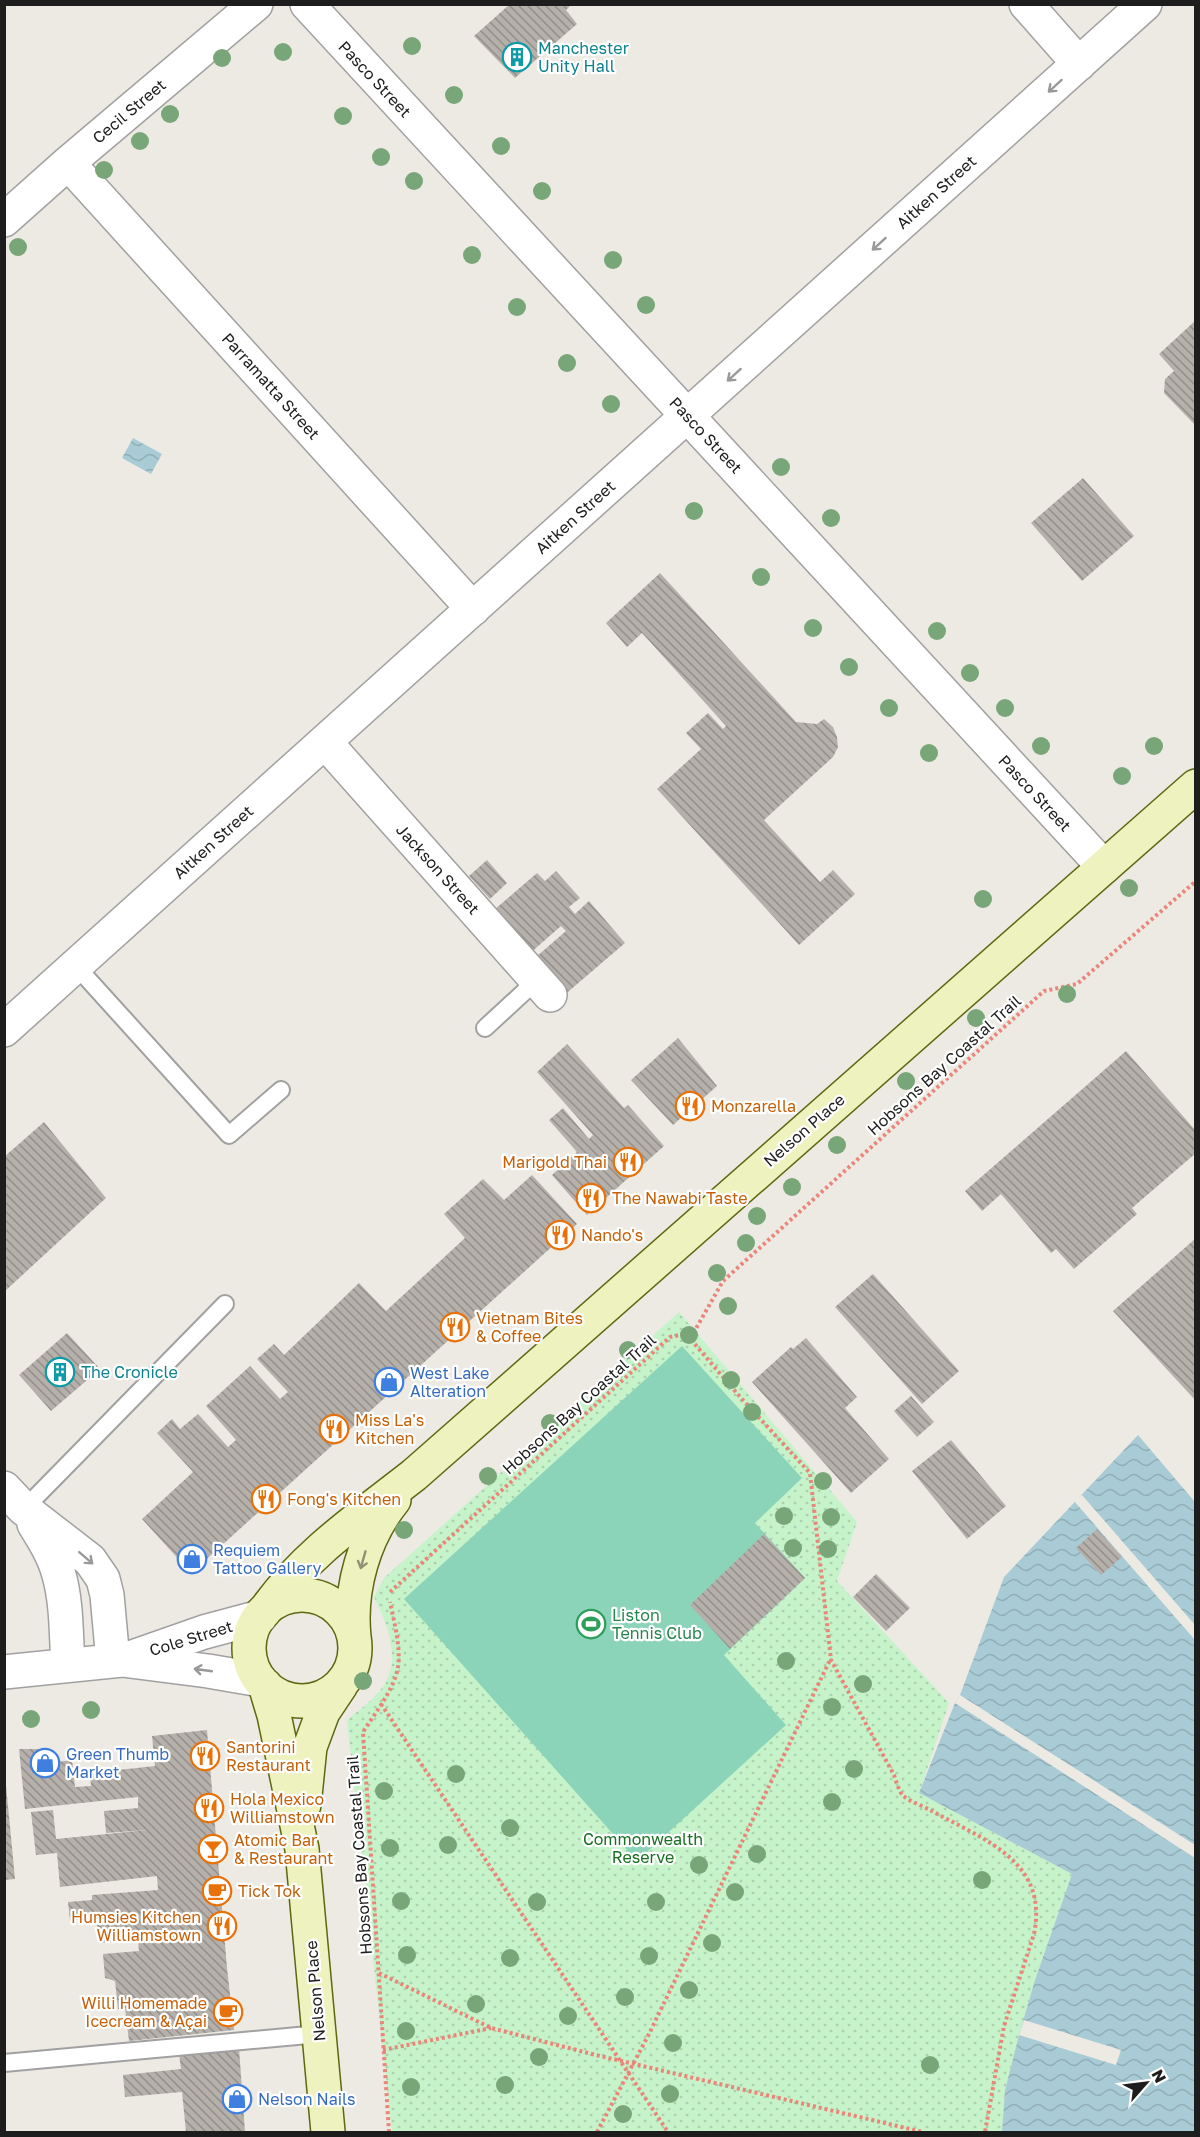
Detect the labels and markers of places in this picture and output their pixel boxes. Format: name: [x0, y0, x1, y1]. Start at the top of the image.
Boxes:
place label: Manchester Unity Hall: [538, 38, 629, 76]
building icon: Manchester Unity Hall: [501, 41, 533, 73]
restaurant icon: Monzarella: [674, 1090, 706, 1122]
place label: Monzarella: [711, 1096, 796, 1116]
restaurant icon: Marigold Thai: [612, 1146, 644, 1178]
place label: Marigold Thai: [502, 1152, 607, 1172]
restaurant icon: The Nawabi Taste: [575, 1182, 607, 1214]
place label: The Nawabi Taste: [612, 1188, 748, 1208]
restaurant icon: Nando's: [544, 1219, 576, 1251]
place label: Nando's: [581, 1225, 643, 1245]
place label: Vietnam Bites & Coffee: [476, 1308, 583, 1346]
restaurant icon: Vietnam Bites & Coffee: [439, 1311, 471, 1343]
building icon: The Cronicle: [44, 1356, 76, 1388]
place label: The Cronicle: [81, 1362, 178, 1382]
place label: West Lake Alteration: [410, 1363, 489, 1401]
shop icon: West Lake Alteration: [373, 1366, 405, 1398]
place label: Miss La's Kitchen: [355, 1410, 424, 1448]
restaurant icon: Miss La's Kitchen: [318, 1413, 350, 1445]
restaurant icon: Fong's Kitchen: [250, 1483, 282, 1515]
place label: Fong's Kitchen: [287, 1489, 401, 1509]
place label: Requiem Tattoo Gallery: [213, 1540, 322, 1578]
shop icon: Requiem Tattoo Gallery: [176, 1543, 208, 1575]
place label: Liston Tennis Club: [612, 1605, 702, 1643]
sports icon: Liston Tennis Club: [575, 1608, 607, 1640]
place label: Santorini Restaurant: [226, 1737, 311, 1775]
restaurant icon: Santorini Restaurant: [189, 1740, 221, 1772]
place label: Green Thumb Market: [66, 1744, 169, 1782]
shop icon: Green Thumb Market: [29, 1747, 61, 1779]
place label: Hola Mexico Williamstown: [230, 1789, 335, 1827]
restaurant icon: Hola Mexico Williamstown: [193, 1792, 225, 1824]
place label: Atomic Bar & Restaurant: [234, 1830, 334, 1868]
bar icon: Atomic Bar & Restaurant: [197, 1833, 229, 1865]
cafe icon: Tick Tok: [201, 1875, 233, 1907]
place label: Tick Tok: [238, 1881, 301, 1901]
place label: Humsies Kitchen Williamstown: [71, 1907, 201, 1945]
restaurant icon: Humsies Kitchen Williamstown: [206, 1910, 238, 1942]
place label: Willi Homemade Icecream & Açai: [81, 1993, 207, 2031]
cafe icon: Willi Homemade Icecream & Açai: [212, 1996, 244, 2028]
shop icon: Nelson Nails: [221, 2083, 253, 2115]
place label: Nelson Nails: [258, 2089, 356, 2109]

